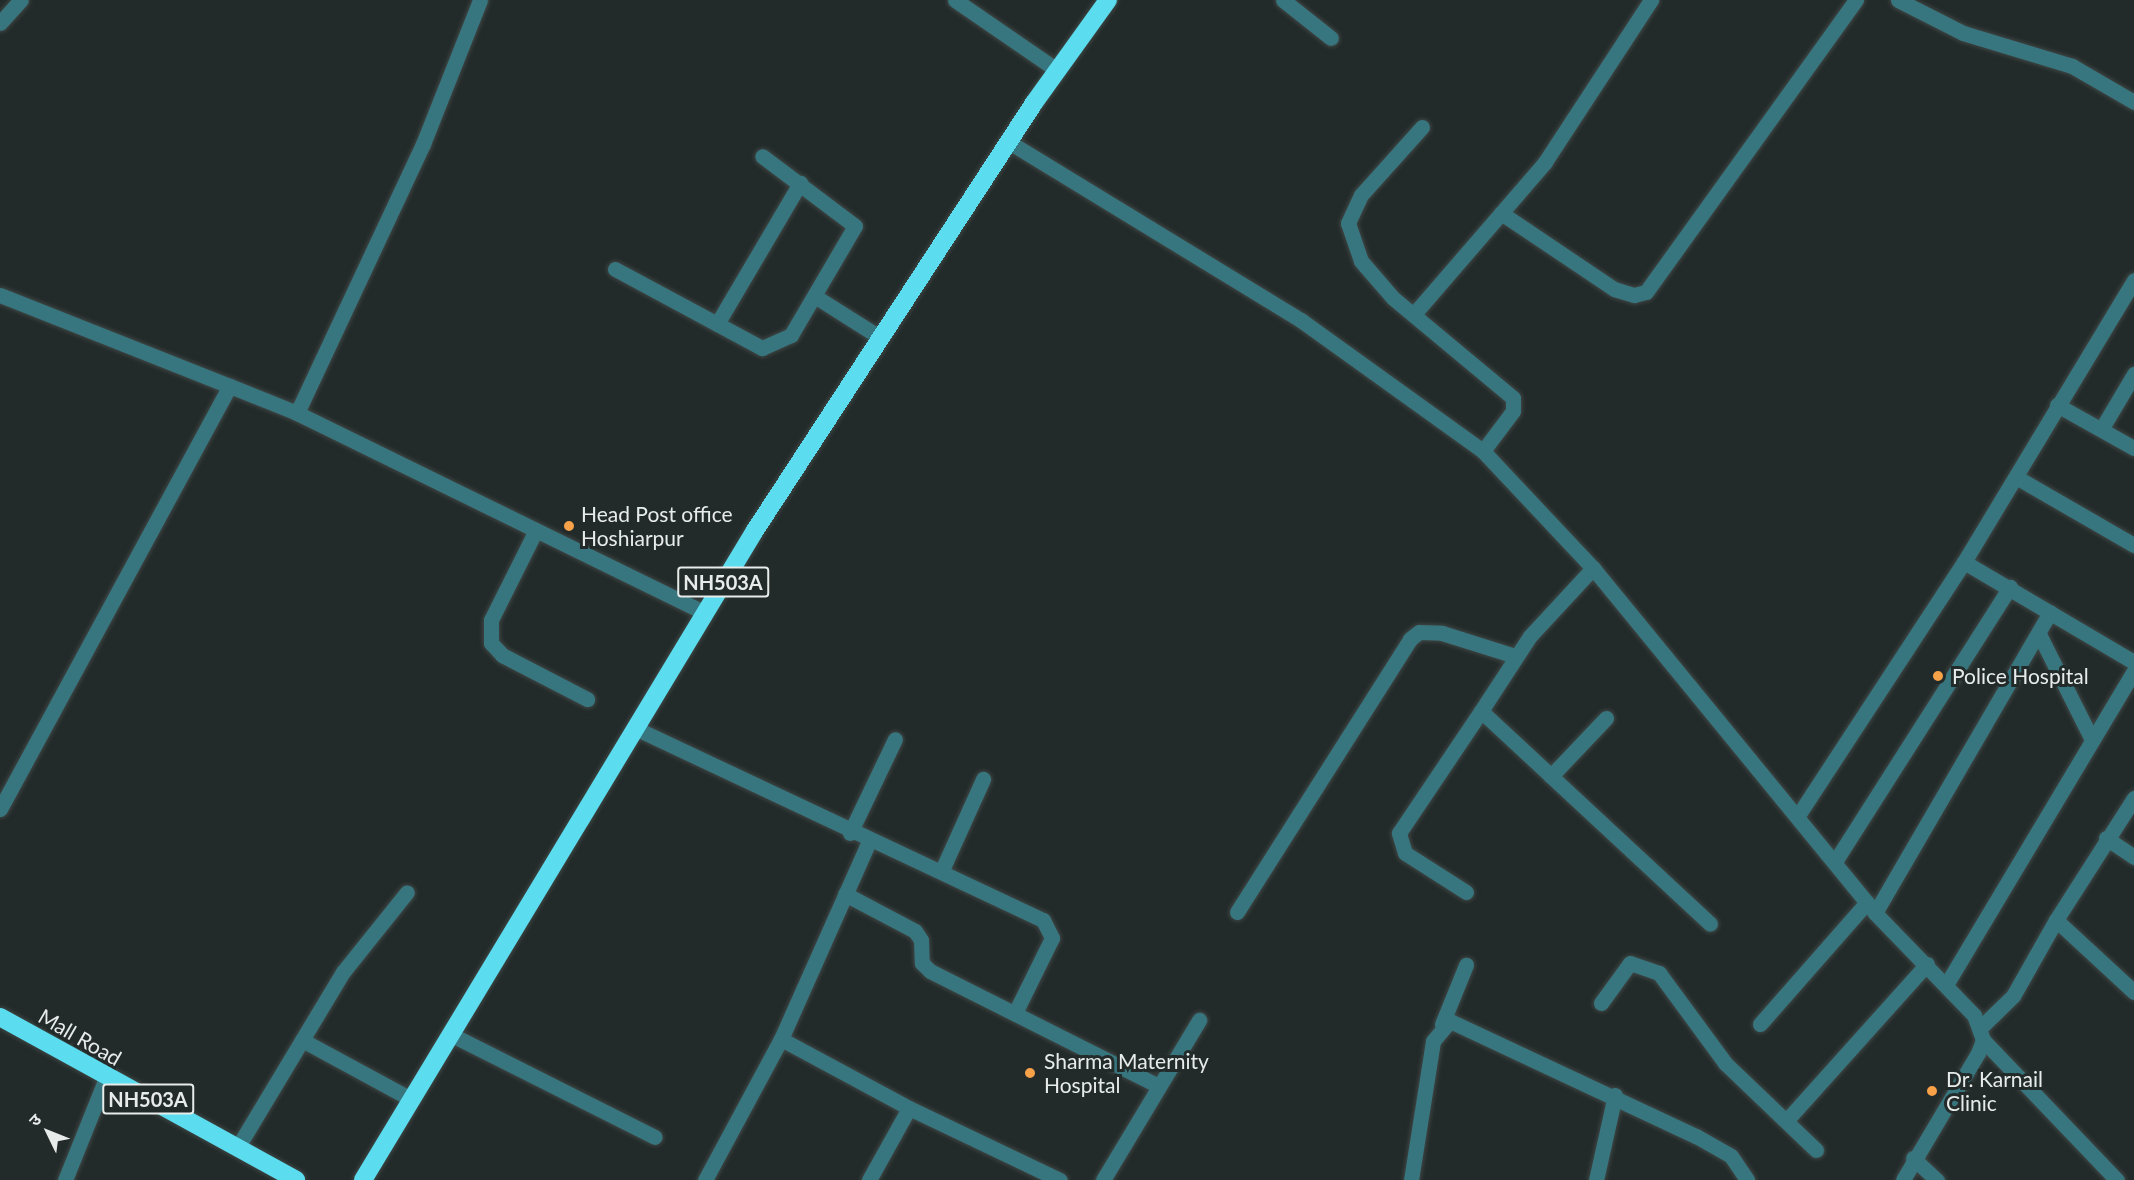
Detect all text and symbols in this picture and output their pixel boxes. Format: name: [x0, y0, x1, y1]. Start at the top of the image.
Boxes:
place label: Head Post office Hoshiarpur: [581, 501, 733, 551]
marker: Head Post office Hoshiarpur: [562, 519, 576, 533]
road number: NH503A: [676, 565, 770, 599]
place label: Police Hospital: [1952, 663, 2089, 689]
marker: Police Hospital: [1929, 667, 1947, 685]
street label: Mall Road: [34, 1003, 126, 1071]
place label: Sharma Maternity Hospital: [1044, 1048, 1209, 1098]
marker: Sharma Maternity Hospital: [1021, 1064, 1039, 1082]
place label: Dr. Karnail Clinic: [1946, 1066, 2043, 1116]
road number: NH503A: [102, 1082, 195, 1116]
marker: Dr. Karnail Clinic: [1923, 1082, 1941, 1100]
north arrow: [18, 1102, 78, 1162]
text: उ: [24, 1109, 45, 1129]

